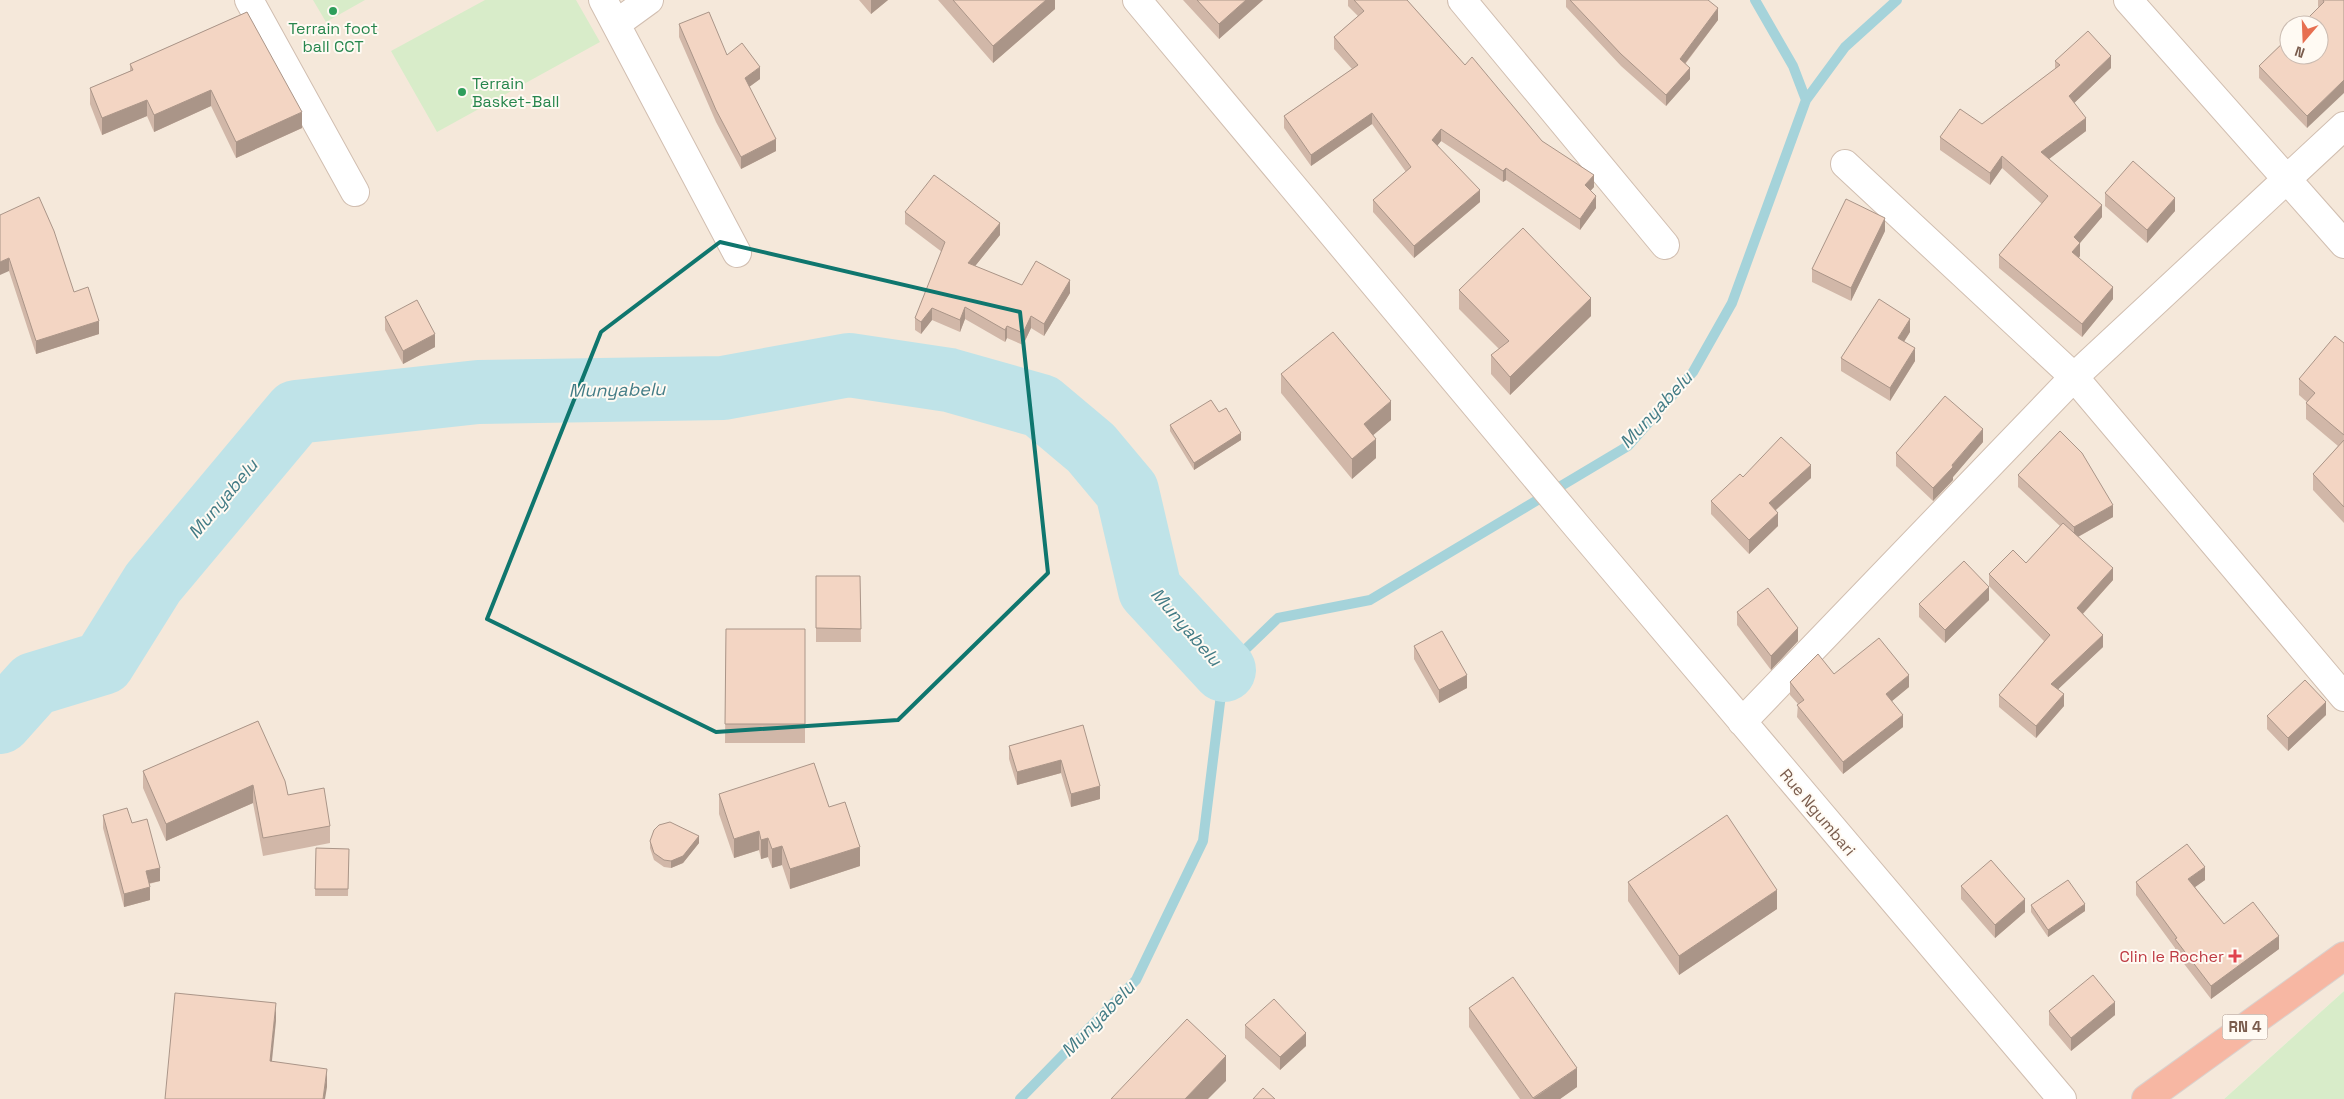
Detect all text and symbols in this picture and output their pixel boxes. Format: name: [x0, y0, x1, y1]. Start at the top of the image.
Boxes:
marker: Terrain foot ball CCT: [327, 5, 339, 17]
north arrow: [2279, 15, 2329, 65]
place label: Terrain foot ball CCT: [288, 18, 378, 57]
text: N: [2292, 42, 2307, 62]
place label: Terrain Basket-Ball: [472, 73, 559, 112]
marker: Terrain Basket-Ball: [456, 86, 468, 98]
water label: Munyabelu: [1614, 366, 1698, 453]
water label: Munyabelu: [569, 377, 666, 402]
water label: Munyabelu: [183, 454, 263, 543]
water label: Munyabelu: [1146, 583, 1227, 671]
street label: Rue Ngumbari: [1775, 764, 1860, 860]
place label: Clin le Rocher: [2120, 946, 2224, 967]
marker: Clin le Rocher: [2228, 949, 2242, 963]
water label: Munyabelu: [1056, 975, 1140, 1061]
road number: RN 4: [2222, 1014, 2268, 1040]

